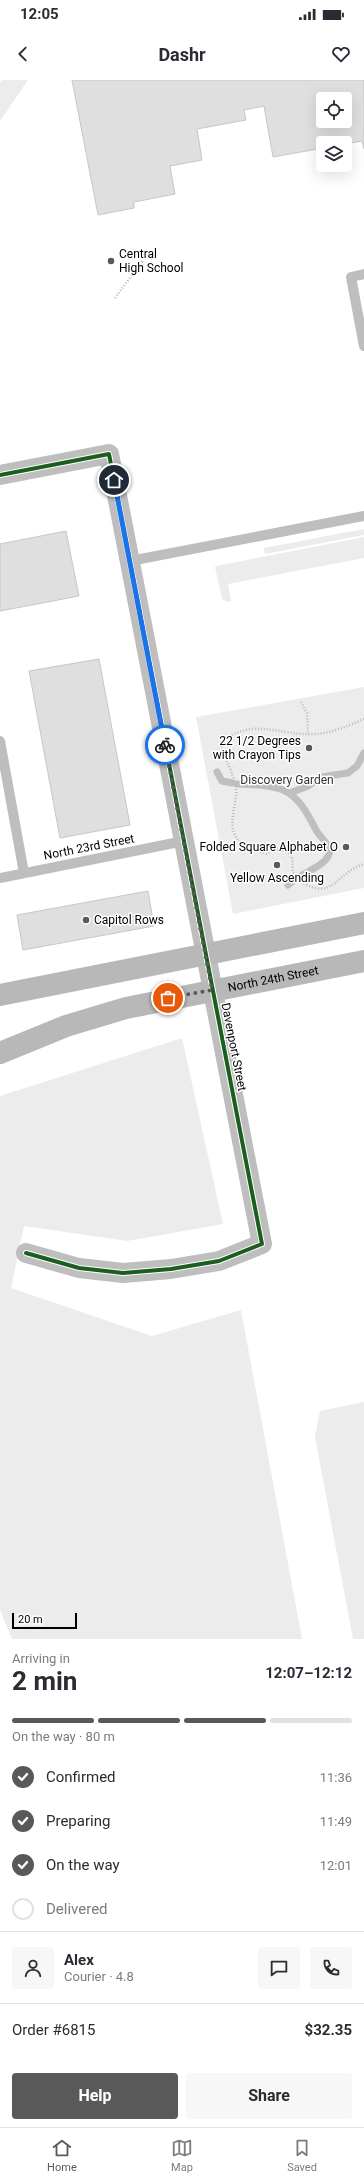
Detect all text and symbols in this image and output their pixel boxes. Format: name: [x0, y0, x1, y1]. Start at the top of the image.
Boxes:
text: 12:05: [20, 5, 59, 23]
icon: back: [12, 43, 34, 65]
icon: heart: [330, 43, 352, 65]
text: Dashr: [158, 44, 206, 65]
map controls: [316, 92, 352, 172]
button: locate: [316, 92, 352, 128]
button: layers: [316, 136, 352, 172]
place label: Central High School: [119, 247, 183, 275]
marker: Central High School: [106, 256, 116, 266]
pin: [97, 463, 131, 497]
icon: home: [103, 469, 125, 491]
courier: [145, 725, 185, 765]
icon: bike: [154, 734, 176, 756]
place label: 22 1/2 Degrees with Crayon Tips: [213, 734, 301, 762]
marker: 22 1/2 Degrees with Crayon Tips: [304, 743, 314, 753]
park label: Discovery Garden: [240, 773, 334, 787]
street label: North 23rd Street: [42, 831, 136, 863]
place label: Folded Square Alphabet O: [200, 840, 338, 854]
marker: Folded Square Alphabet O: [341, 842, 351, 852]
marker: Yellow Ascending: [272, 860, 282, 870]
place label: Yellow Ascending: [230, 871, 324, 885]
place label: Capitol Rows: [94, 913, 164, 927]
marker: Capitol Rows: [81, 915, 91, 925]
street label: North 24th Street: [227, 963, 320, 995]
pin: [151, 981, 185, 1015]
icon: bag: [157, 987, 179, 1009]
street label: Davenport Street: [219, 1002, 249, 1092]
scale bar: [12, 1611, 77, 1630]
text: 20 m: [18, 1613, 43, 1626]
text: Arriving in: [12, 1651, 70, 1666]
text: 12:07–12:12: [265, 1664, 352, 1682]
text: 2 min: [12, 1666, 77, 1696]
text: On the way · 80 m: [12, 1729, 115, 1744]
icon: check: [12, 1766, 34, 1788]
text: Confirmed: [46, 1768, 116, 1786]
text: 11:36: [320, 1770, 352, 1785]
icon: check: [12, 1810, 34, 1832]
text: Preparing: [46, 1812, 110, 1830]
text: 11:49: [320, 1814, 352, 1829]
icon: check: [12, 1854, 34, 1876]
text: On the way: [46, 1856, 120, 1874]
text: 12:01: [320, 1858, 352, 1873]
text: Delivered: [46, 1900, 108, 1918]
button: person: [12, 1947, 54, 1989]
button: chat: [258, 1947, 300, 1989]
button: phone: [310, 1947, 352, 1989]
text: Alex: [64, 1951, 94, 1969]
text: Courier · 4.8: [64, 1969, 134, 1984]
text: Order #6815: [12, 2021, 95, 2039]
text: $32.35: [305, 2021, 352, 2039]
button: Help: [12, 2073, 178, 2119]
button: Share: [186, 2073, 352, 2119]
tab: Home: [47, 2137, 77, 2174]
tab: Map: [171, 2137, 193, 2174]
tab: Saved: [287, 2137, 317, 2174]

